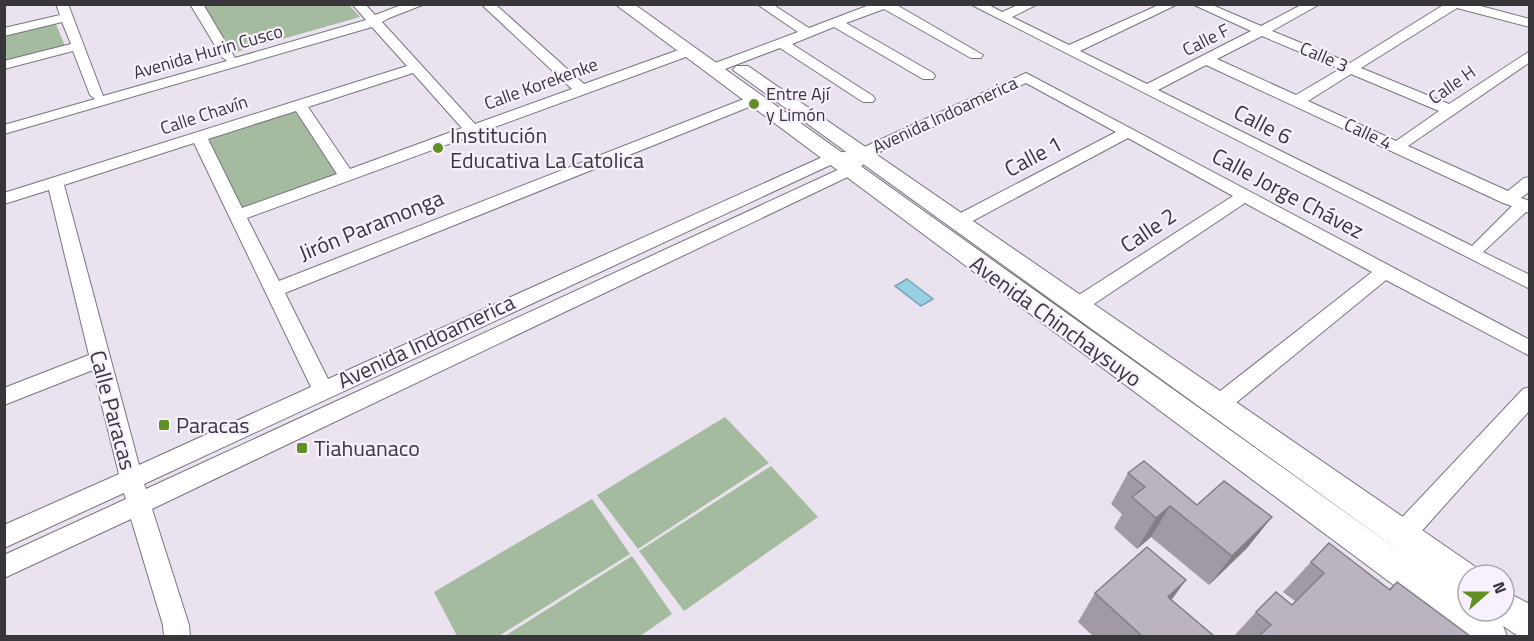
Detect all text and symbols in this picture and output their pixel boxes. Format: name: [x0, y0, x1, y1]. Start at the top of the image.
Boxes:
street label: Calle F: [1178, 16, 1234, 63]
street label: Avenida Hurin Cusco: [130, 17, 286, 86]
street label: Calle 3: [1296, 34, 1353, 79]
street label: Calle Korekenke: [480, 50, 602, 117]
street label: Calle H: [1423, 59, 1481, 111]
street label: Avenida Indoamerica: [868, 69, 1022, 160]
place label: Entre Ají y Limón: [766, 80, 832, 128]
street label: Calle Chavín: [156, 88, 251, 141]
street label: Calle 6: [1228, 95, 1298, 153]
marker: Entre Ají y Limón: [747, 97, 761, 111]
street label: Calle 4: [1340, 111, 1397, 156]
place label: Institución Educativa La Catolica: [450, 118, 644, 177]
street label: Calle 1: [998, 127, 1068, 185]
street label: Calle Jorge Chávez: [1206, 139, 1370, 247]
marker: Institución Educativa La Catolica: [431, 141, 445, 155]
street label: Jirón Paramonga: [293, 180, 449, 270]
street label: Calle 2: [1113, 199, 1183, 261]
street label: Avenida Chinchaysuyo: [963, 247, 1149, 395]
street label: Avenida Indoamerica: [332, 285, 520, 397]
street label: Calle Paracas: [81, 346, 145, 474]
place label: Paracas: [176, 408, 249, 442]
marker: Paracas: [157, 418, 171, 432]
place label: Tiahuanaco: [314, 431, 420, 465]
marker: Tiahuanaco: [295, 441, 309, 455]
north arrow: [1456, 563, 1516, 623]
text: N: [1487, 578, 1513, 597]

